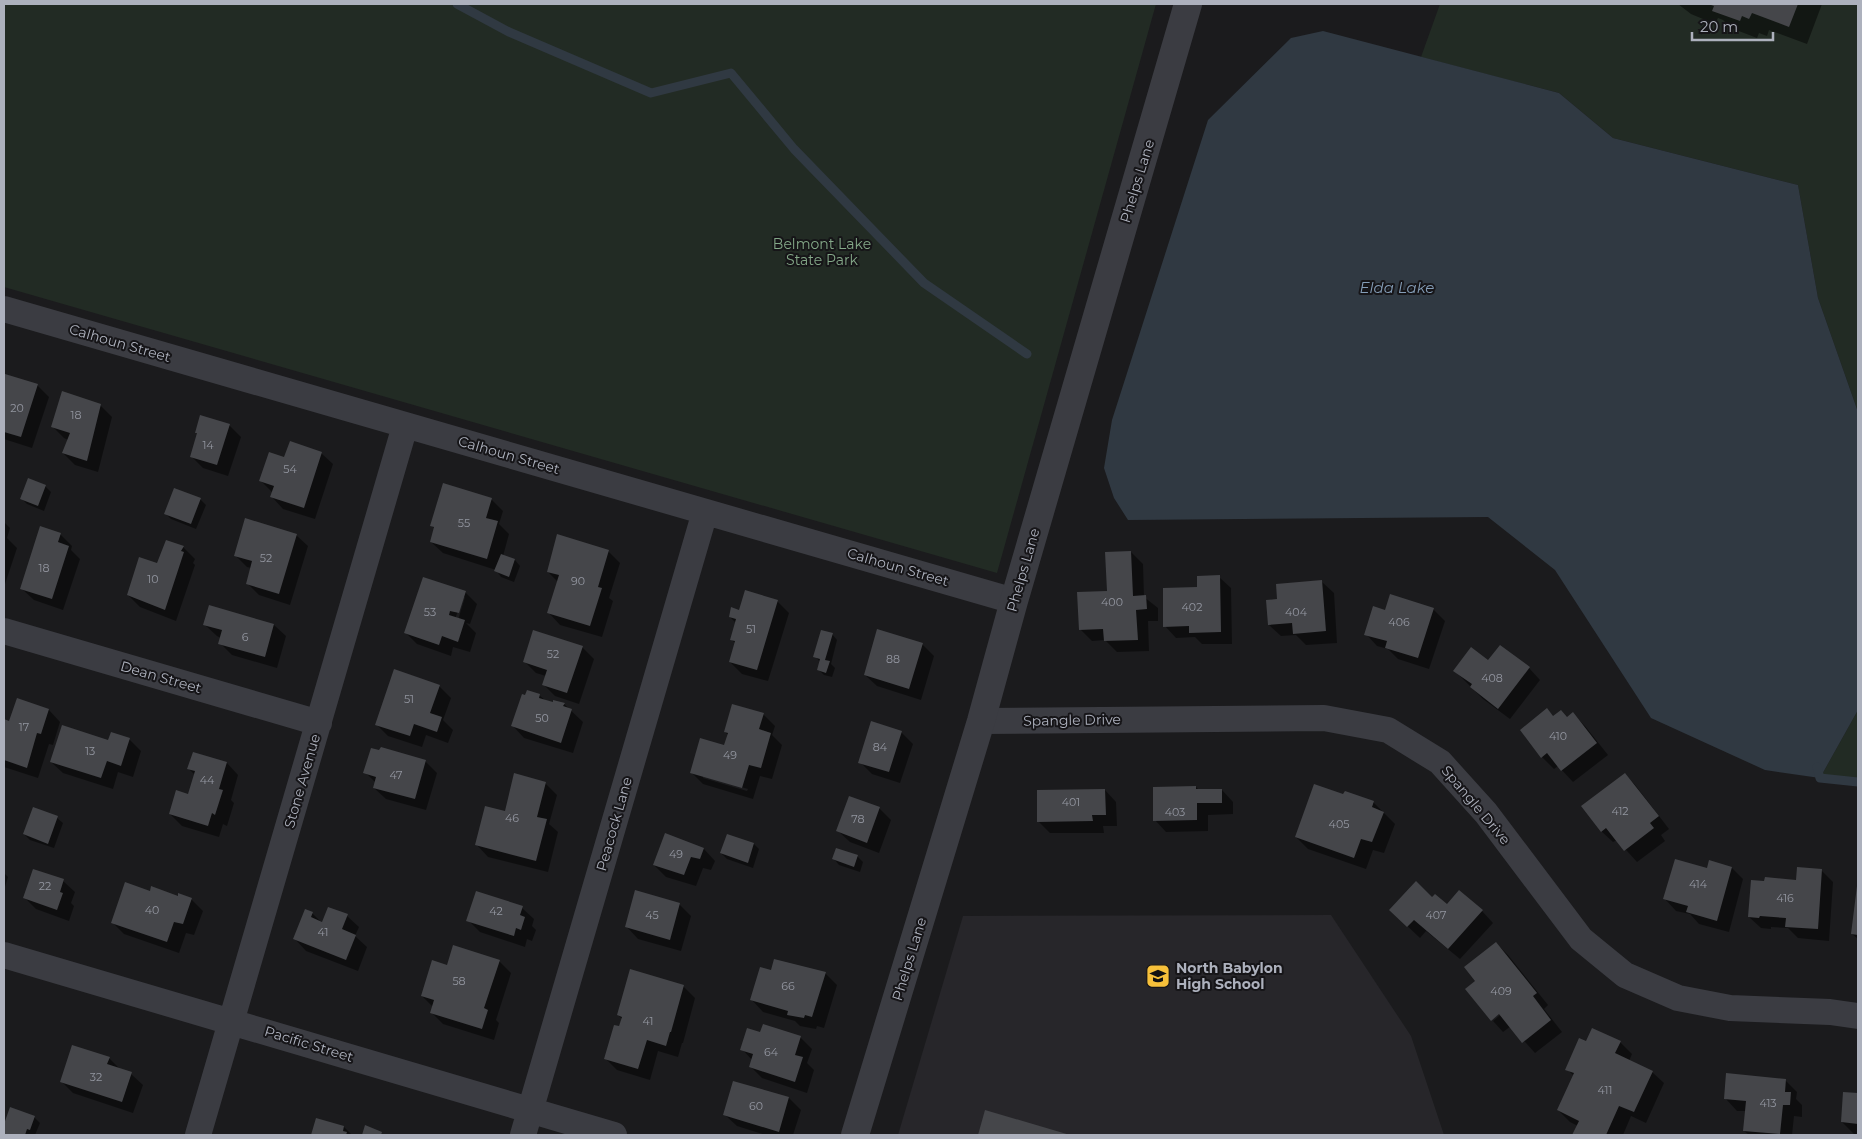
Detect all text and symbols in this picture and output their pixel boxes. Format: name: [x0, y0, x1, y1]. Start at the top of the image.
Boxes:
scale bar: [1692, 10, 1773, 42]
text: 20 m: [1700, 17, 1738, 36]
street label: Phelps Lane: [1116, 137, 1158, 225]
park label: Belmont Lake State Park: [773, 235, 871, 269]
water label: Elda Lake: [1360, 278, 1434, 297]
street label: Calhoun Street: [67, 320, 173, 366]
house number: 20: [10, 401, 24, 415]
house number: 18: [71, 408, 82, 422]
street label: Calhoun Street: [456, 432, 562, 478]
house number: 14: [202, 438, 214, 452]
house number: 54: [283, 462, 297, 476]
house number: 55: [458, 516, 470, 530]
street label: Phelps Lane: [1002, 526, 1044, 614]
street label: Calhoun Street: [845, 544, 951, 590]
house number: 52: [260, 551, 272, 565]
house number: 18: [39, 561, 50, 575]
house number: 10: [147, 572, 159, 586]
house number: 90: [571, 574, 585, 588]
house number: 400: [1101, 595, 1123, 609]
house number: 402: [1182, 600, 1202, 614]
house number: 53: [424, 605, 436, 619]
house number: 404: [1285, 605, 1308, 619]
house number: 406: [1388, 615, 1410, 629]
house number: 51: [746, 622, 756, 636]
house number: 6: [242, 630, 249, 644]
house number: 52: [547, 647, 559, 661]
house number: 88: [886, 652, 900, 666]
street label: Dean Street: [118, 657, 204, 697]
house number: 408: [1481, 671, 1503, 685]
house number: 51: [404, 692, 414, 706]
street label: Spangle Drive: [1023, 710, 1121, 730]
house number: 50: [535, 711, 549, 725]
house number: 17: [19, 720, 29, 734]
house number: 410: [1549, 729, 1567, 743]
street label: Stone Avenue: [280, 732, 324, 830]
house number: 84: [873, 740, 888, 754]
house number: 13: [85, 744, 95, 758]
house number: 49: [723, 748, 737, 762]
street label: Spangle Drive: [1438, 762, 1514, 848]
house number: 47: [389, 768, 403, 782]
house number: 44: [200, 773, 215, 787]
street label: Peacock Lane: [592, 775, 636, 873]
house number: 401: [1062, 795, 1080, 809]
house number: 412: [1611, 804, 1629, 818]
house number: 403: [1165, 805, 1185, 819]
house number: 46: [505, 811, 519, 825]
house number: 78: [851, 812, 865, 826]
house number: 405: [1329, 817, 1349, 831]
house number: 49: [669, 847, 683, 861]
house number: 414: [1689, 877, 1708, 891]
house number: 22: [39, 879, 51, 893]
house number: 416: [1776, 891, 1794, 905]
house number: 40: [145, 903, 159, 917]
house number: 42: [489, 904, 503, 918]
house number: 45: [645, 908, 659, 922]
house number: 407: [1426, 908, 1446, 922]
street label: Phelps Lane: [888, 915, 930, 1003]
house number: 41: [318, 925, 328, 939]
place label: North Babylon High School: [1176, 959, 1283, 993]
school or university icon: North Babylon High School: [1145, 963, 1171, 989]
house number: 58: [452, 974, 466, 988]
house number: 66: [781, 979, 795, 993]
house number: 409: [1490, 984, 1512, 998]
house number: 41: [643, 1014, 653, 1028]
street label: Pacific Street: [262, 1022, 356, 1066]
house number: 64: [764, 1045, 779, 1059]
house number: 32: [90, 1070, 102, 1084]
house number: 411: [1598, 1083, 1612, 1097]
house number: 413: [1759, 1096, 1777, 1110]
house number: 60: [749, 1099, 763, 1113]

